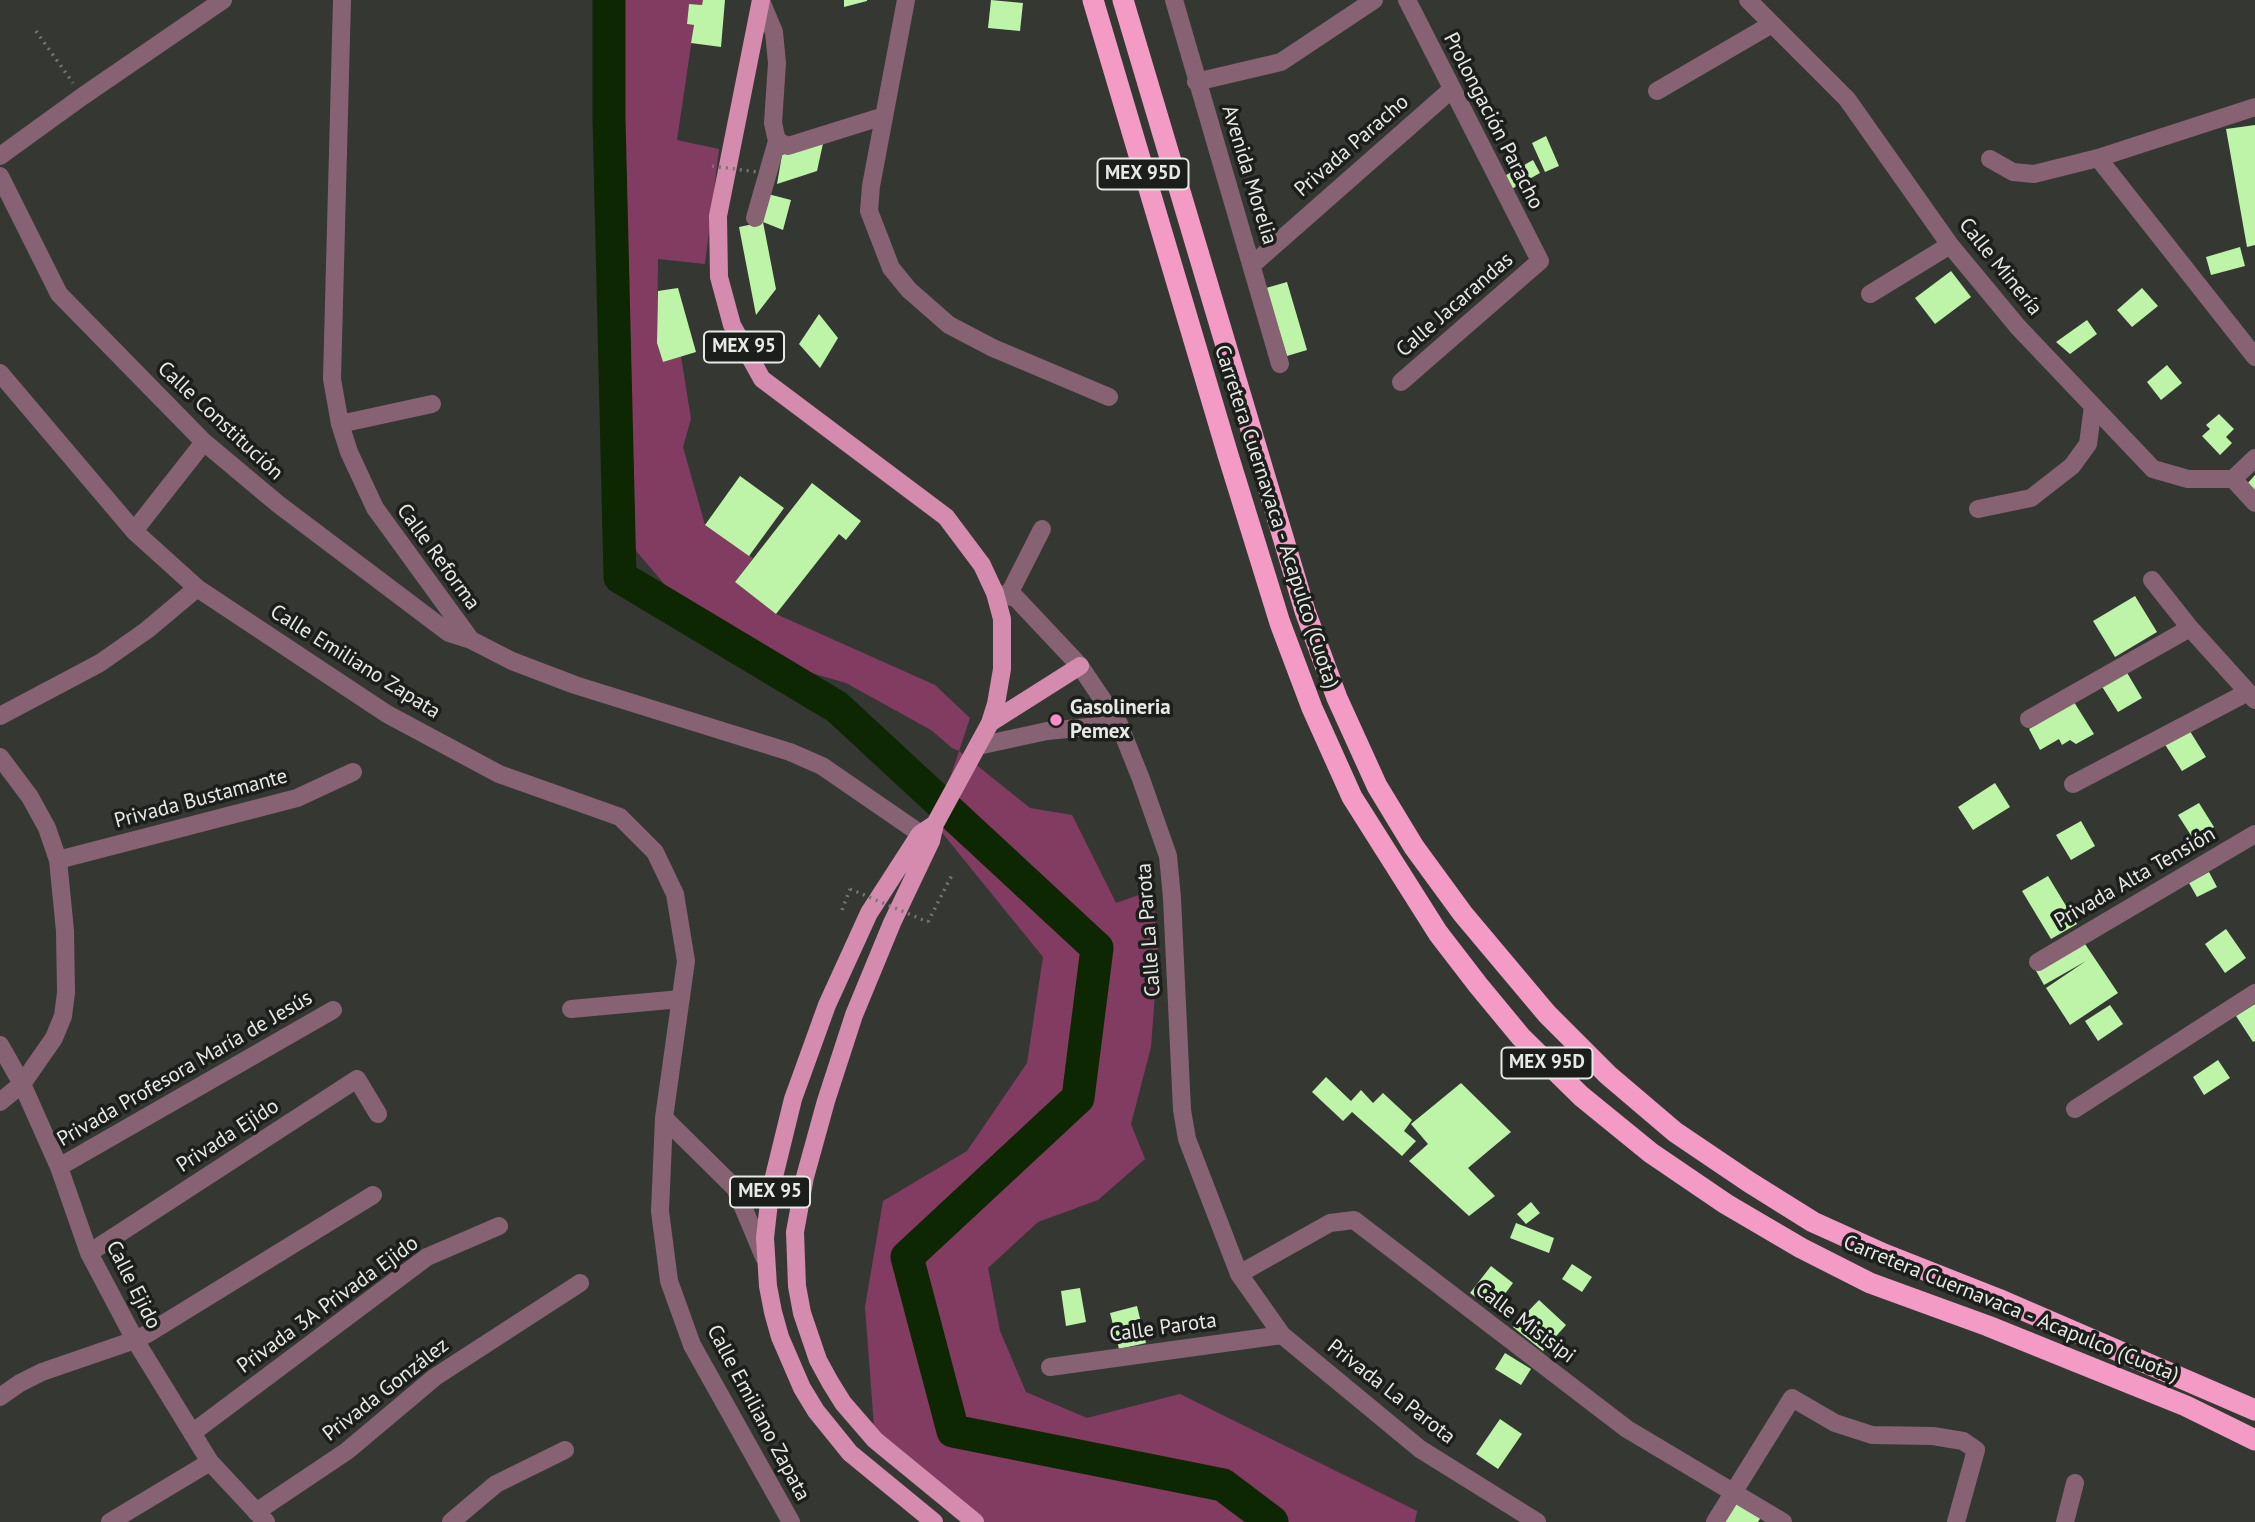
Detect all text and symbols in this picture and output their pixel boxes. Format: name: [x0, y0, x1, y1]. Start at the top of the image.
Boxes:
street label: Prolongación Paracho: [1438, 29, 1548, 213]
street label: Privada Paracho: [1290, 90, 1414, 202]
street label: Avenida Morelia: [1216, 102, 1282, 248]
road number: MEX 95D: [1098, 158, 1188, 190]
street label: Calle Minería: [1953, 213, 2047, 321]
street label: Calle Jacarandas: [1391, 247, 1519, 363]
road number: MEX 95: [704, 332, 784, 362]
street label: Carretera Cuernavaca - Acapulco (Cuota): [1208, 342, 1344, 692]
street label: Calle Constitución: [152, 356, 288, 486]
street label: Calle Reforma: [391, 499, 485, 615]
street label: Calle Emiliano Zapata: [265, 599, 445, 725]
place label: Gasolineria Pemex: [1070, 695, 1171, 745]
marker: Gasolineria Pemex: [1048, 712, 1064, 728]
street label: Privada Bustamante: [112, 764, 290, 834]
street label: Privada Alta Tensión: [2050, 822, 2220, 934]
street label: Calle La Parota: [1132, 862, 1166, 998]
street label: Privada Profesora María de Jesús: [53, 986, 317, 1152]
road number: MEX 95D: [1502, 1048, 1592, 1078]
street label: Privada Ejido: [172, 1094, 284, 1178]
road number: MEX 95: [730, 1176, 810, 1208]
street label: Carretera Cuernavaca - Acapulco (Cuota): [1840, 1230, 2182, 1388]
street label: Privada 3A Privada Ejido: [233, 1231, 423, 1379]
street label: Calle Ejido: [100, 1237, 166, 1333]
street label: Calle Misisipi: [1470, 1277, 1580, 1369]
street label: Calle Parota: [1108, 1308, 1218, 1348]
street label: Calle Emiliano Zapata: [701, 1321, 815, 1505]
street label: Privada González: [318, 1333, 454, 1447]
street label: Privada La Parota: [1322, 1334, 1460, 1450]

